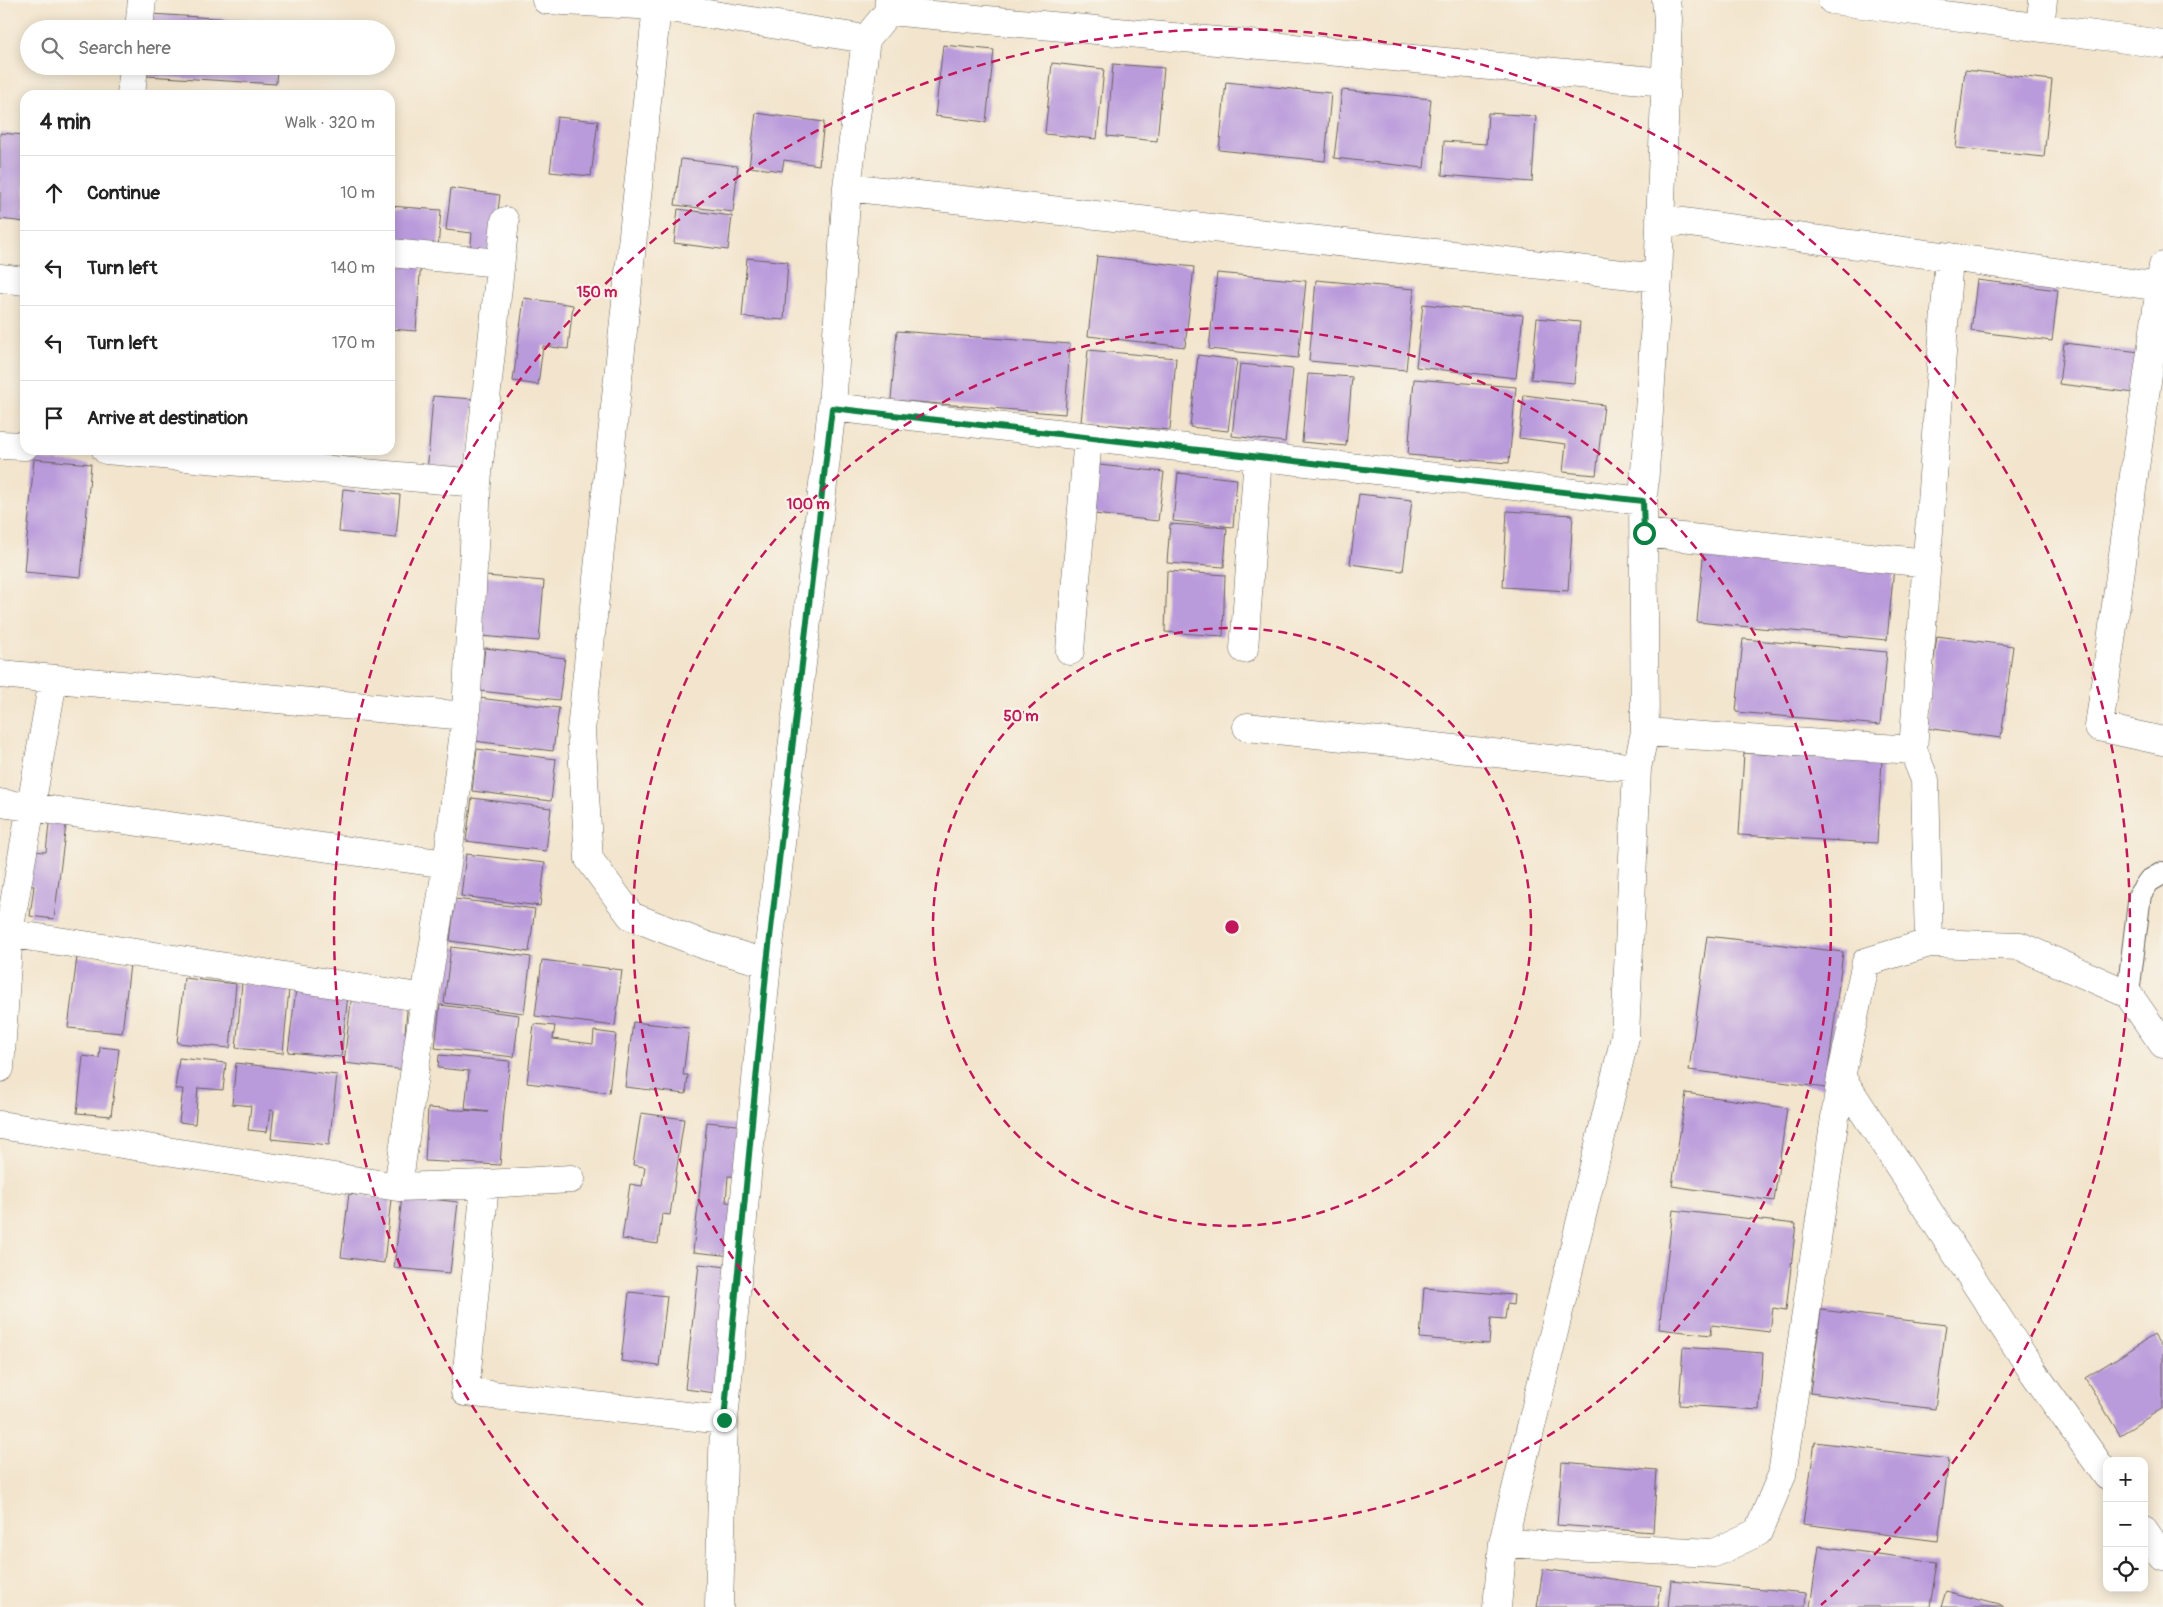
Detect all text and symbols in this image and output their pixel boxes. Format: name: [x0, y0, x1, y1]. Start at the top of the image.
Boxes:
search box: [20, 20, 395, 75]
icon: search: [38, 34, 66, 62]
text: Search here: [78, 36, 171, 60]
text: 4 min: [40, 109, 91, 136]
text: Walk · 320 m: [285, 113, 375, 133]
icon: ahead: [40, 179, 68, 207]
text: Continue: [87, 181, 160, 205]
text: 10 m: [340, 183, 375, 203]
icon: left: [40, 254, 68, 282]
text: Turn left: [87, 256, 157, 280]
text: 140 m: [331, 258, 375, 278]
text: 150 m: [577, 283, 617, 302]
icon: left: [40, 329, 68, 357]
text: Turn left: [87, 331, 157, 355]
text: 170 m: [332, 333, 375, 353]
icon: arrive: [40, 404, 68, 432]
text: Arrive at destination: [87, 406, 248, 430]
text: 100 m: [787, 495, 829, 514]
route start: [1633, 522, 1656, 545]
text: 50 m: [1004, 707, 1038, 726]
centre of rings: [1223, 918, 1241, 936]
route end: [713, 1409, 736, 1432]
map controls: [2103, 1457, 2148, 1592]
button: +: [2103, 1457, 2148, 1502]
button: −: [2103, 1502, 2148, 1547]
button: locate: [2103, 1547, 2148, 1592]

